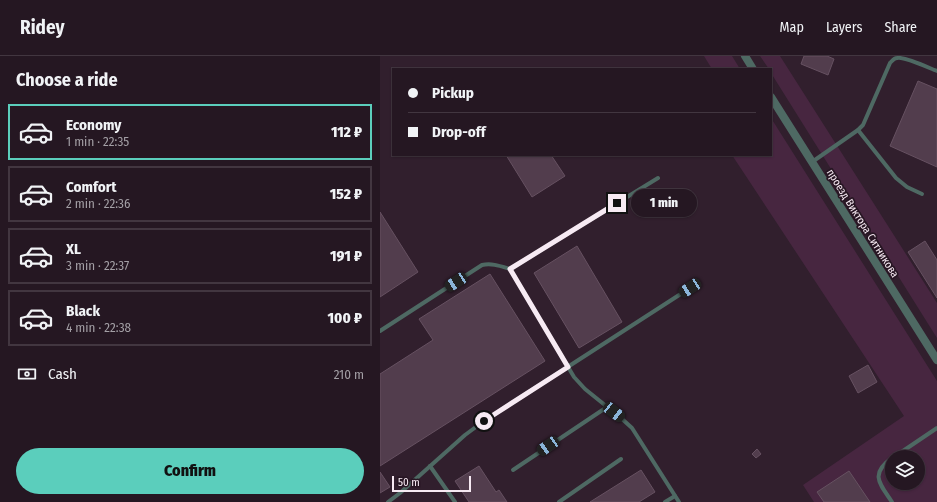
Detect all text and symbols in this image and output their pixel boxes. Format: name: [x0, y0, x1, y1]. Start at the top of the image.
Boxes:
text: Ridey: [20, 16, 64, 39]
text: Map: [780, 19, 804, 36]
text: Layers: [826, 19, 862, 36]
text: Share: [884, 19, 917, 36]
text: Choose a ride: [16, 69, 118, 91]
text: Pickup: [432, 84, 474, 102]
icon: car: [18, 114, 54, 150]
text: Economy: [66, 116, 121, 134]
text: 112 ₽: [331, 123, 362, 141]
text: Drop-off: [432, 123, 486, 141]
text: 1 min · 22:35: [66, 134, 129, 149]
street label: проезд Виктора Ситникова: [824, 167, 901, 280]
icon: car: [18, 176, 54, 212]
text: Comfort: [66, 178, 117, 196]
text: 152 ₽: [330, 185, 362, 203]
callout: 1 min: [631, 189, 697, 217]
route end: [608, 194, 626, 212]
text: 1 min: [650, 195, 678, 210]
text: 2 min · 22:36: [66, 196, 130, 211]
icon: car: [18, 238, 54, 274]
text: XL: [66, 240, 81, 258]
text: 191 ₽: [330, 247, 362, 265]
text: 3 min · 22:37: [66, 258, 129, 273]
car: [443, 270, 469, 294]
car: [677, 276, 703, 300]
icon: car: [18, 300, 54, 336]
text: Black: [66, 302, 100, 320]
text: 100 ₽: [328, 309, 362, 327]
text: 4 min · 22:38: [66, 320, 131, 335]
icon: cash: [16, 363, 38, 385]
text: Cash: [48, 365, 77, 383]
text: 210 m: [334, 367, 364, 382]
car: [601, 400, 627, 424]
route start: [475, 412, 493, 430]
car: [535, 434, 561, 458]
button: Confirm: [16, 448, 364, 494]
map controls: [885, 450, 925, 490]
button: layers: [885, 450, 925, 490]
scale bar: [392, 474, 471, 493]
text: 50 m: [398, 476, 420, 489]

